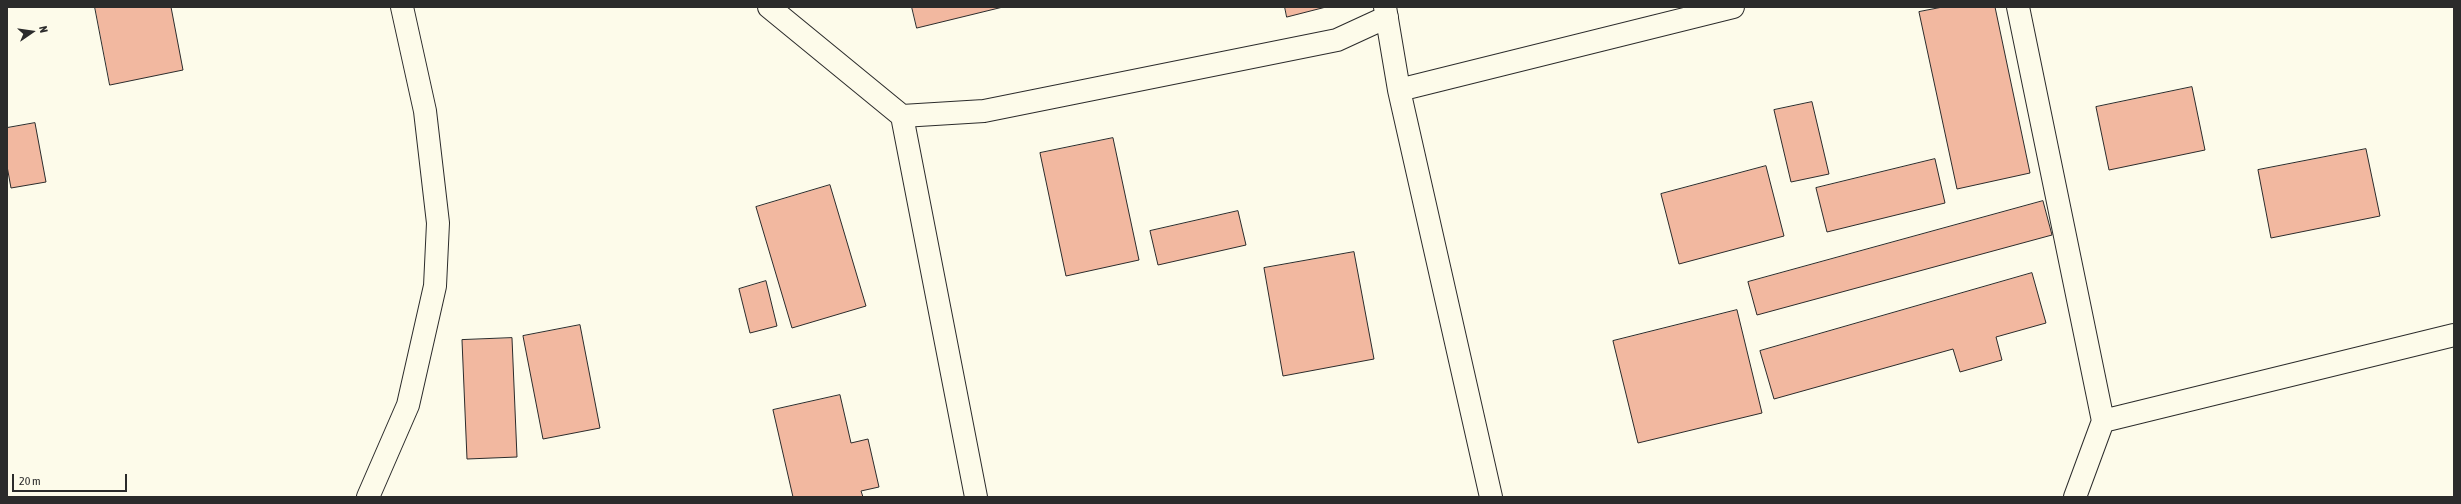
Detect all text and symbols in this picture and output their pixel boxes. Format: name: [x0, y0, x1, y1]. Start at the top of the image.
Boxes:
north arrow: [12, 12, 52, 52]
text: N: [37, 25, 50, 34]
scale bar: [14, 466, 129, 492]
text: 20 m: [19, 474, 41, 488]

